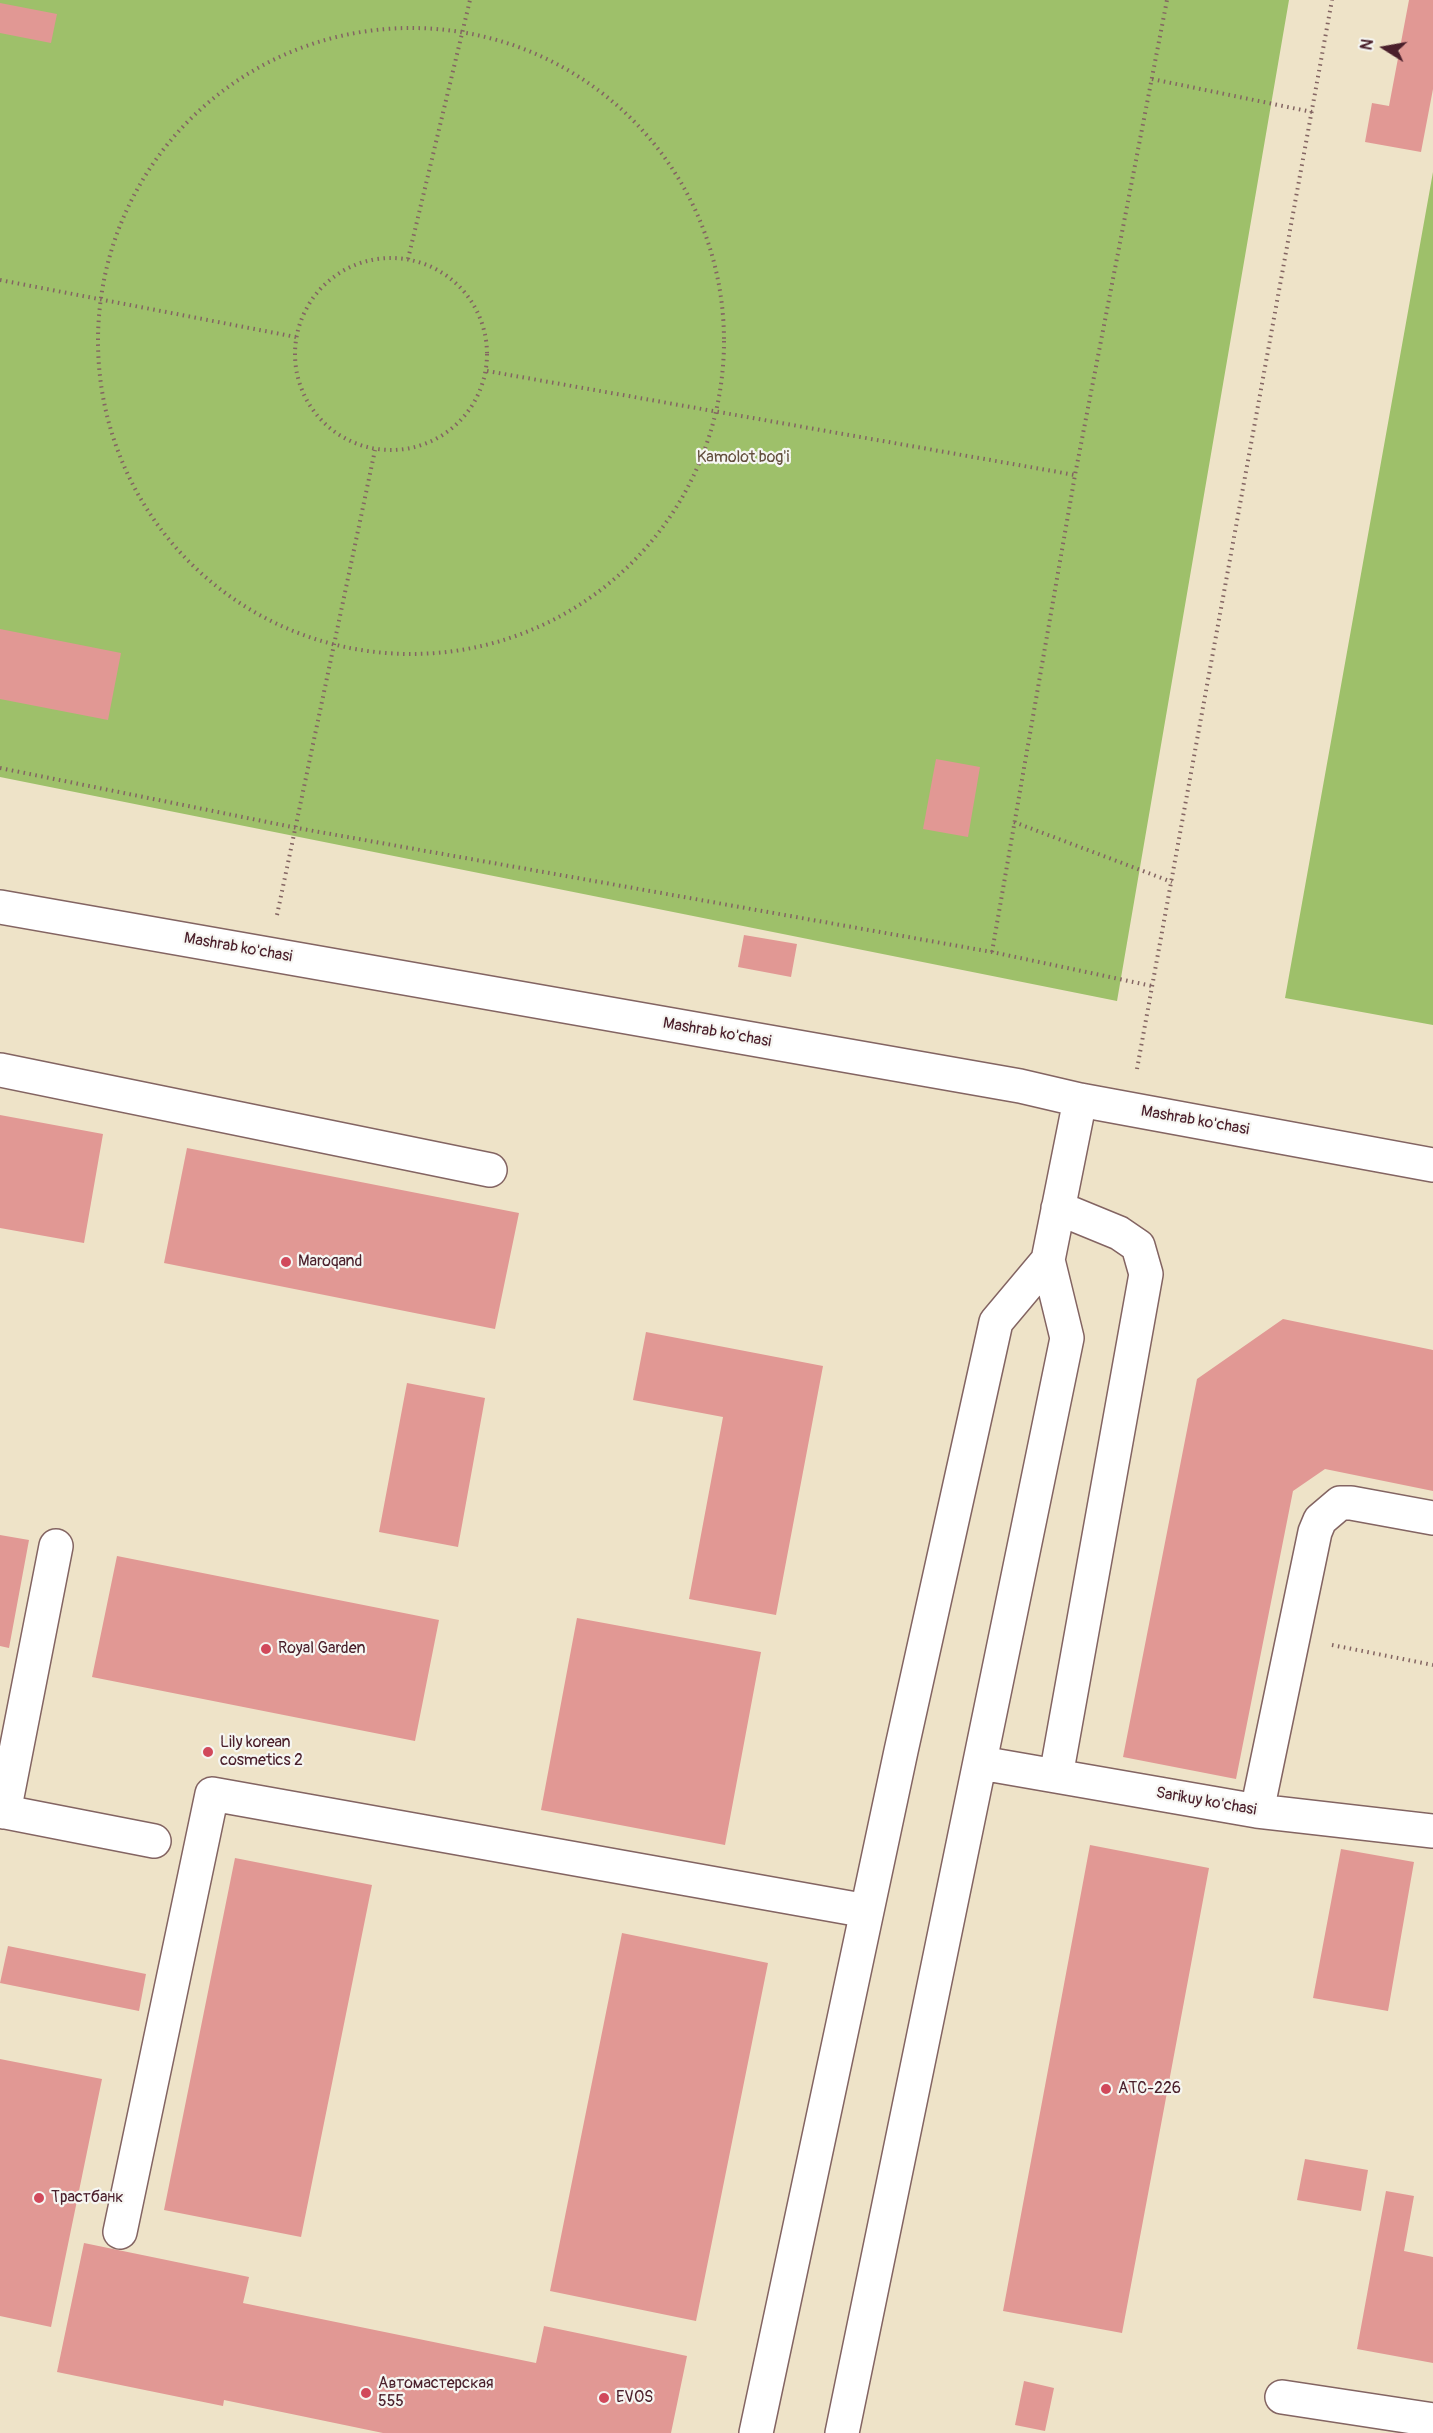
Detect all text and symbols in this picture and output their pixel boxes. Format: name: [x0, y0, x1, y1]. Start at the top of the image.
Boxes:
north arrow: [1355, 18, 1415, 78]
text: N: [1356, 37, 1378, 52]
park label: Kamolot bog'i: [697, 448, 789, 468]
street label: Mashrab ko'chasi: [182, 929, 294, 967]
street label: Mashrab ko'chasi: [661, 1014, 773, 1052]
street label: Mashrab ko'chasi: [1139, 1102, 1251, 1140]
place label: Maroqand: [298, 1252, 362, 1272]
marker: Maroqand: [279, 1255, 293, 1269]
place label: Royal Garden: [278, 1639, 365, 1659]
marker: Royal Garden: [259, 1642, 273, 1656]
place label: Lily korean cosmetics 2: [220, 1733, 303, 1771]
marker: Lily korean cosmetics 2: [201, 1745, 215, 1759]
street label: Sarikuy ko'chasi: [1154, 1784, 1258, 1820]
place label: АТС-226: [1118, 2079, 1181, 2099]
marker: АТС-226: [1099, 2082, 1113, 2096]
place label: Трастбанк: [51, 2188, 124, 2208]
marker: Трастбанк: [32, 2191, 46, 2205]
place label: Автомастерская 555: [378, 2374, 493, 2412]
marker: Автомастерская 555: [359, 2386, 373, 2400]
place label: EVOS: [616, 2388, 653, 2408]
marker: EVOS: [597, 2391, 611, 2405]

